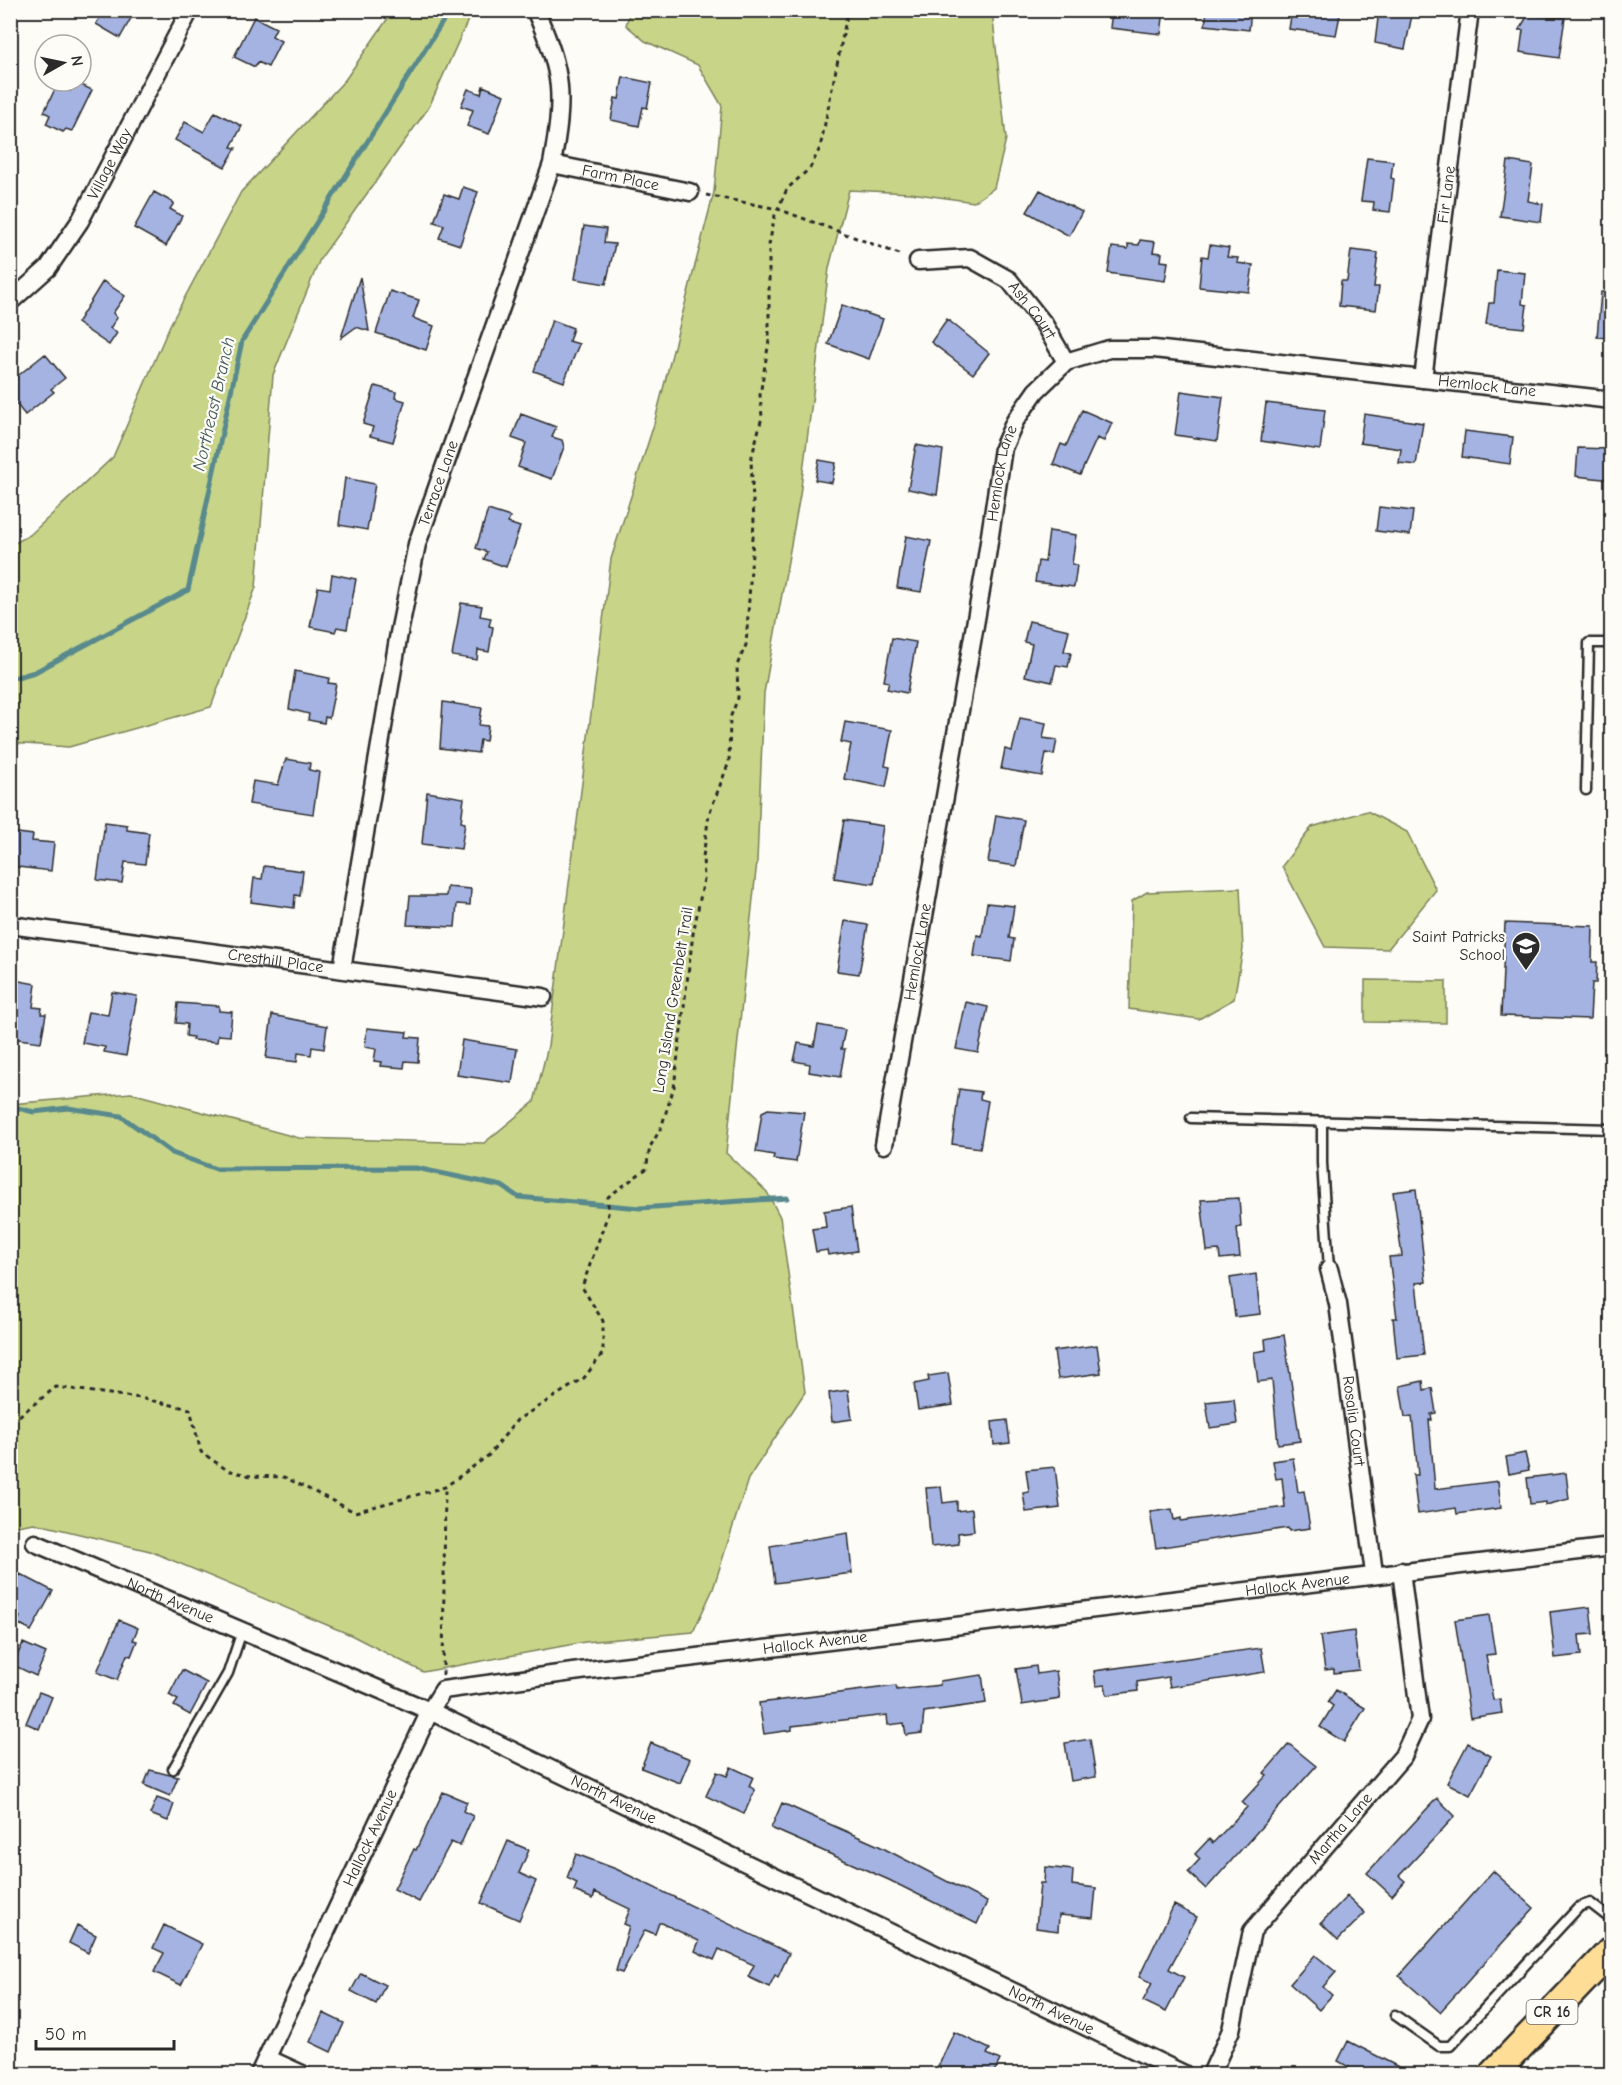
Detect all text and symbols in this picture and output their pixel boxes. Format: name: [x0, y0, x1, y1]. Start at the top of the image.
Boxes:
north arrow: [33, 33, 93, 93]
text: N: [67, 54, 87, 67]
street label: Village Way: [84, 125, 136, 203]
street label: Farm Place: [581, 161, 661, 194]
street label: Fir Lane: [1434, 165, 1459, 224]
street label: Ash Court: [1005, 278, 1060, 342]
water label: Northeast Branch: [188, 335, 240, 473]
street label: Hemlock Lane: [1437, 372, 1537, 400]
street label: Hemlock Lane: [983, 422, 1021, 523]
street label: Terrace Lane: [415, 438, 462, 529]
street label: Hemlock Lane: [900, 902, 935, 1002]
street label: Long Island Greenbelt Trail: [649, 906, 697, 1094]
place label: Saint Patricks School: [1412, 928, 1505, 964]
school or university icon: Saint Patricks School: [1510, 930, 1542, 972]
street label: Cresthill Place: [227, 946, 324, 976]
street label: Rosalia Court: [1339, 1375, 1369, 1467]
street label: Hallock Avenue: [1244, 1570, 1351, 1600]
street label: North Avenue: [124, 1574, 216, 1627]
street label: Hallock Avenue: [762, 1628, 868, 1658]
street label: North Avenue: [568, 1771, 659, 1828]
street label: Hallock Avenue: [340, 1787, 401, 1889]
street label: Martha Lane: [1305, 1789, 1376, 1868]
street label: North Avenue: [1006, 1982, 1097, 2038]
road number: CR 16: [1526, 2000, 1578, 2024]
scale bar: [36, 2013, 174, 2051]
text: 50 m: [45, 2024, 87, 2045]

